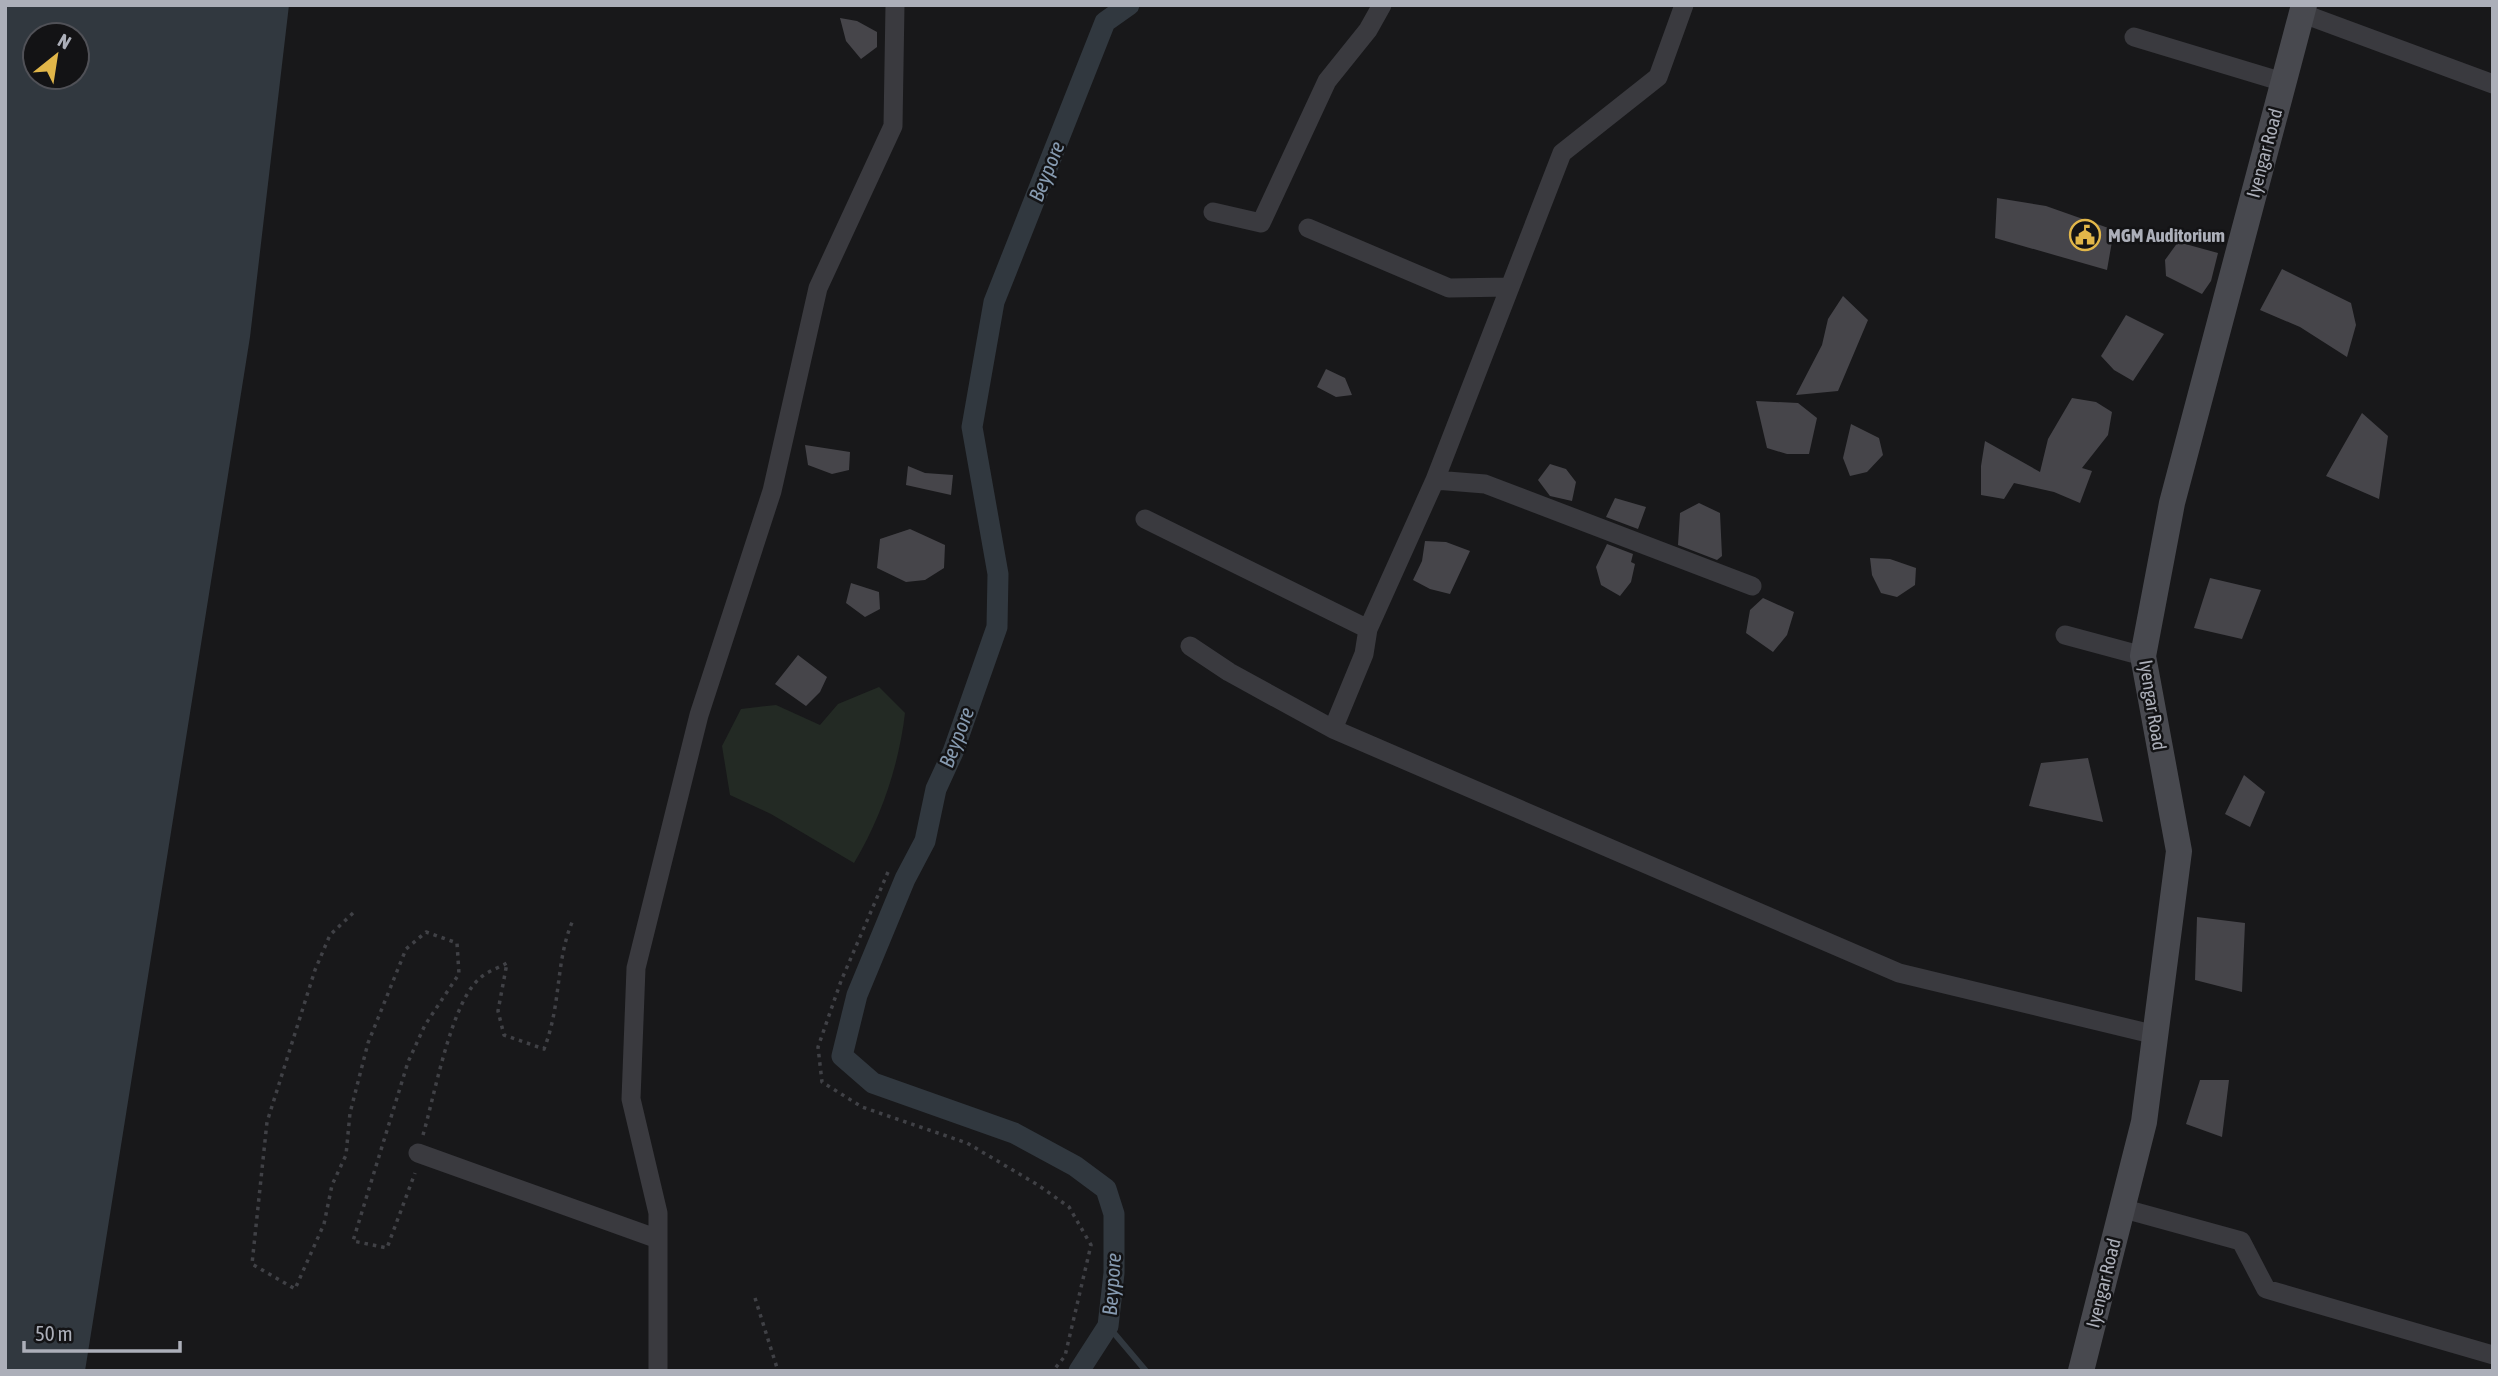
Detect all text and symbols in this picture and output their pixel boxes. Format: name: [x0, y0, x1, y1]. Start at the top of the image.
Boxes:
north arrow: [21, 21, 91, 91]
text: N: [54, 29, 75, 54]
street label: Iyengar Road: [2242, 106, 2286, 200]
water label: Beypore: [1023, 137, 1069, 205]
public building icon: MGM Auditorium: [2068, 218, 2102, 252]
place label: MGM Auditorium: [2108, 224, 2225, 246]
street label: Iyengar Road: [2135, 658, 2171, 752]
water label: Beypore: [934, 703, 978, 771]
street label: Iyengar Road: [2081, 1236, 2125, 1330]
water label: Beypore: [1097, 1252, 1125, 1316]
scale bar: [24, 1310, 180, 1354]
text: 50 m: [35, 1321, 73, 1345]

